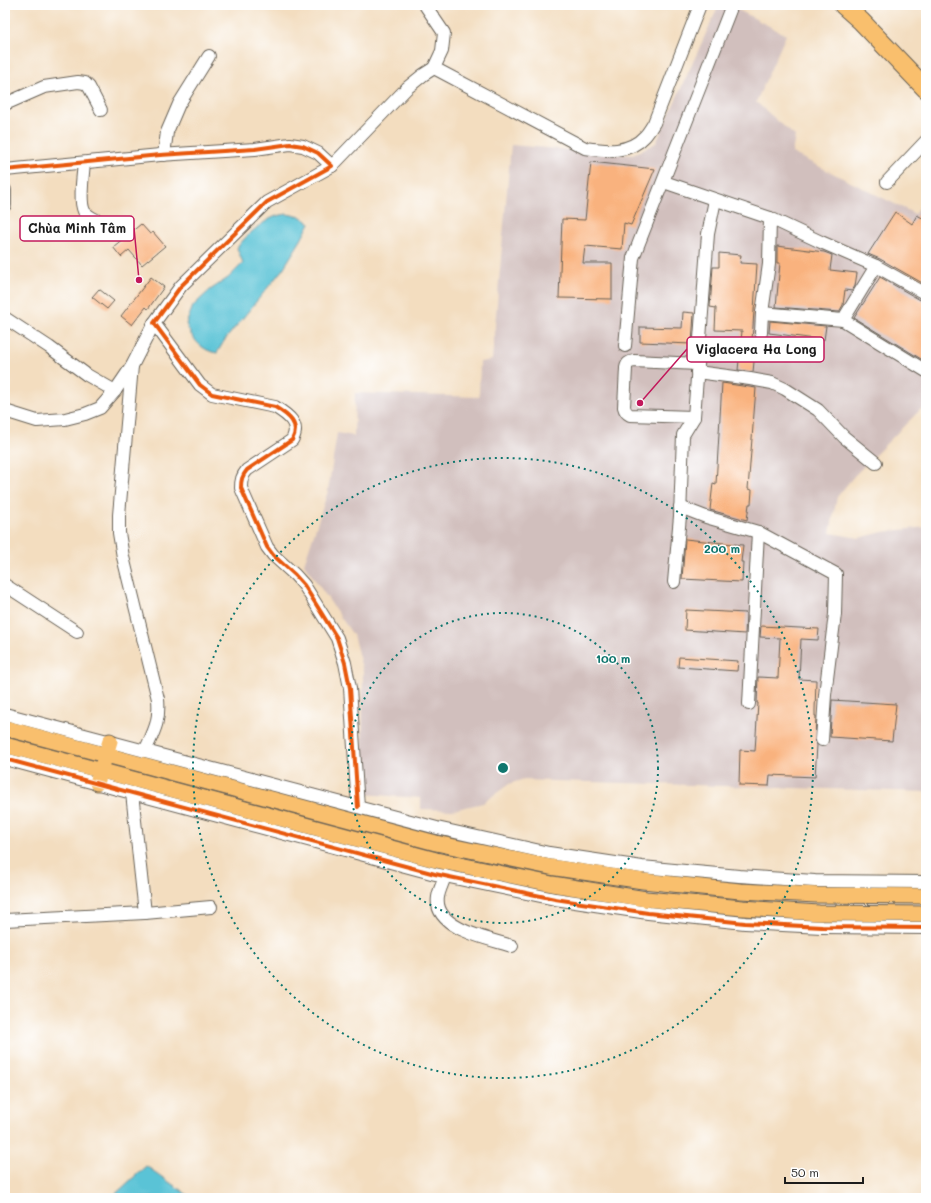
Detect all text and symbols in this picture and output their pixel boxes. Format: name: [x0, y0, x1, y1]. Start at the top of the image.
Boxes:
callout: Chùa Minh Tâm: [20, 216, 134, 241]
text: Chùa Minh Tâm: [28, 219, 126, 236]
callout: Viglacera Ha Long: [687, 337, 824, 362]
text: Viglacera Ha Long: [696, 340, 817, 357]
text: 200 m: [704, 540, 740, 556]
text: 100 m: [596, 650, 630, 666]
centre of rings: [496, 761, 510, 775]
scale bar: [785, 1159, 863, 1185]
text: 50 m: [791, 1164, 819, 1180]

